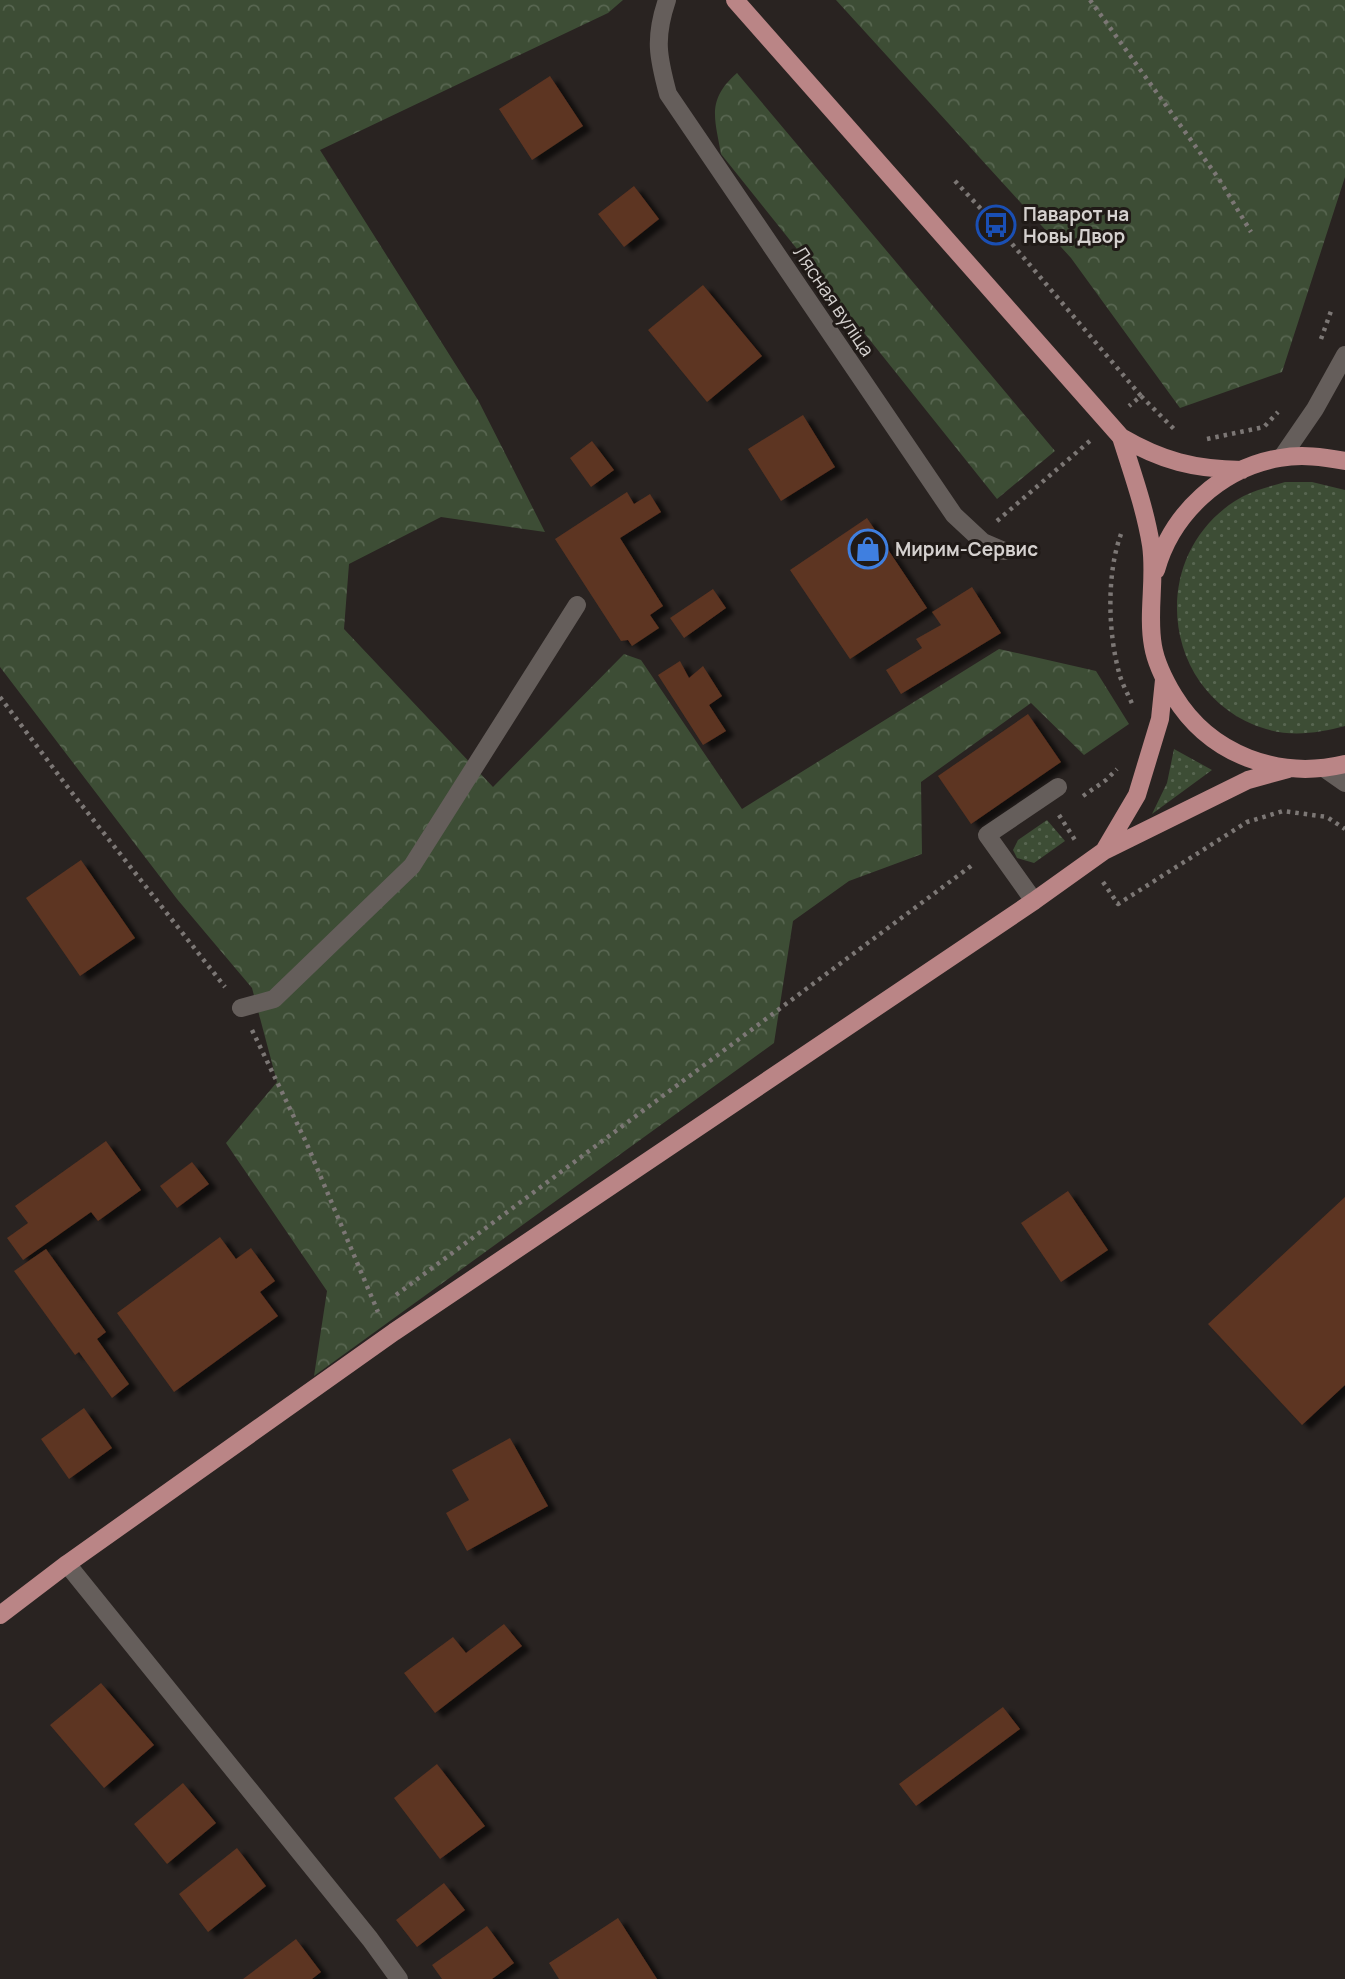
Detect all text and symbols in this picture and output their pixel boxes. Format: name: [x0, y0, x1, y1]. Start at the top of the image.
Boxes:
place label: Паварот на Новы Двор: [1023, 201, 1129, 249]
bus stop icon: Паварот на Новы Двор: [975, 204, 1017, 246]
street label: Лясная вуліца: [787, 241, 881, 361]
shop icon: Мирим-Сервис: [847, 528, 889, 570]
place label: Мирим-Сервис: [895, 536, 1038, 562]

